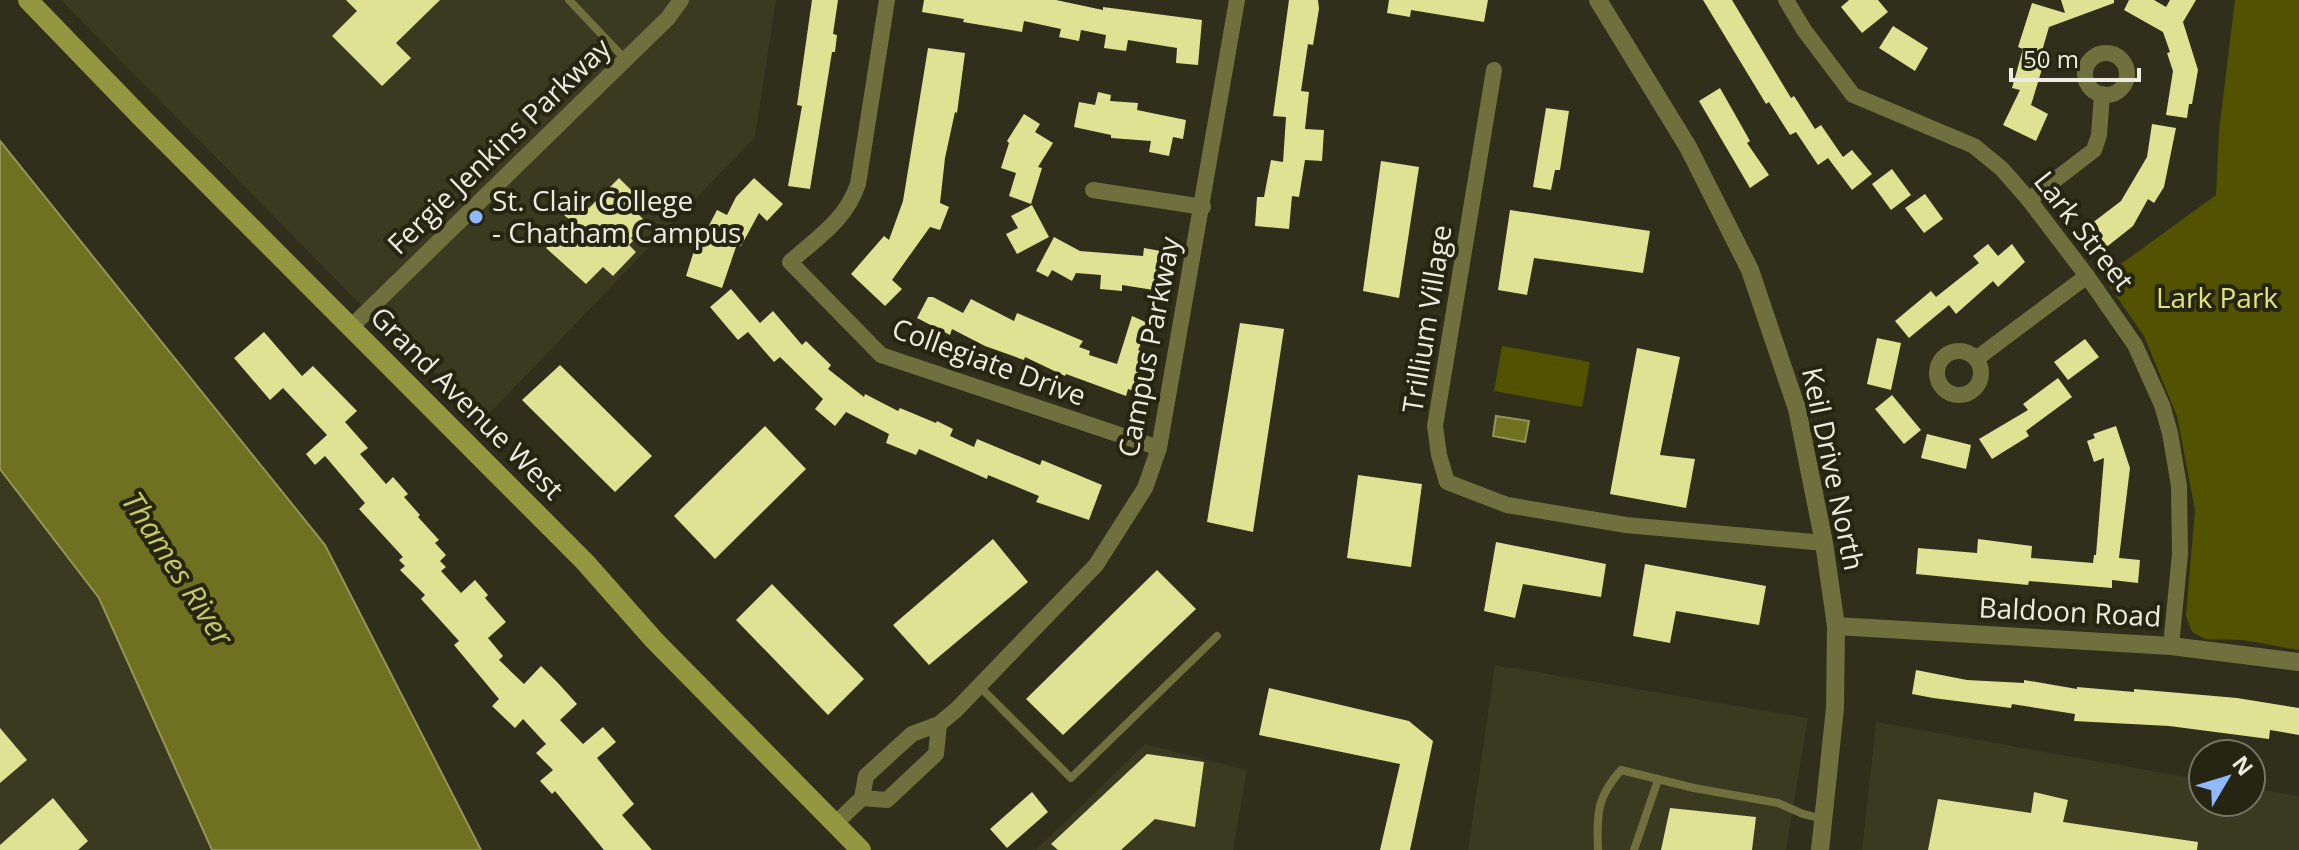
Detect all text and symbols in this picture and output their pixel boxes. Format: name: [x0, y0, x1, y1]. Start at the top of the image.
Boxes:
street label: Fergie Jenkins Parkway: [378, 28, 619, 262]
scale bar: [2011, 32, 2139, 82]
text: 50 m: [2023, 42, 2079, 75]
street label: Lark Street: [2026, 163, 2143, 298]
place label: St. Clair College - Chatham Campus: [492, 181, 741, 251]
marker: St. Clair College - Chatham Campus: [467, 208, 485, 226]
street label: Trillium Village: [1392, 222, 1460, 416]
street label: Campus Parkway: [1108, 232, 1188, 460]
park label: Lark Park: [2156, 278, 2278, 316]
street label: Grand Avenue West: [363, 297, 573, 507]
street label: Collegiate Drive: [887, 308, 1092, 414]
street label: Keil Drive North: [1794, 364, 1874, 574]
water label: Thames River: [113, 483, 244, 654]
street label: Baldoon Road: [1978, 587, 2162, 635]
north arrow: [2187, 738, 2267, 818]
text: N: [2226, 749, 2261, 781]

